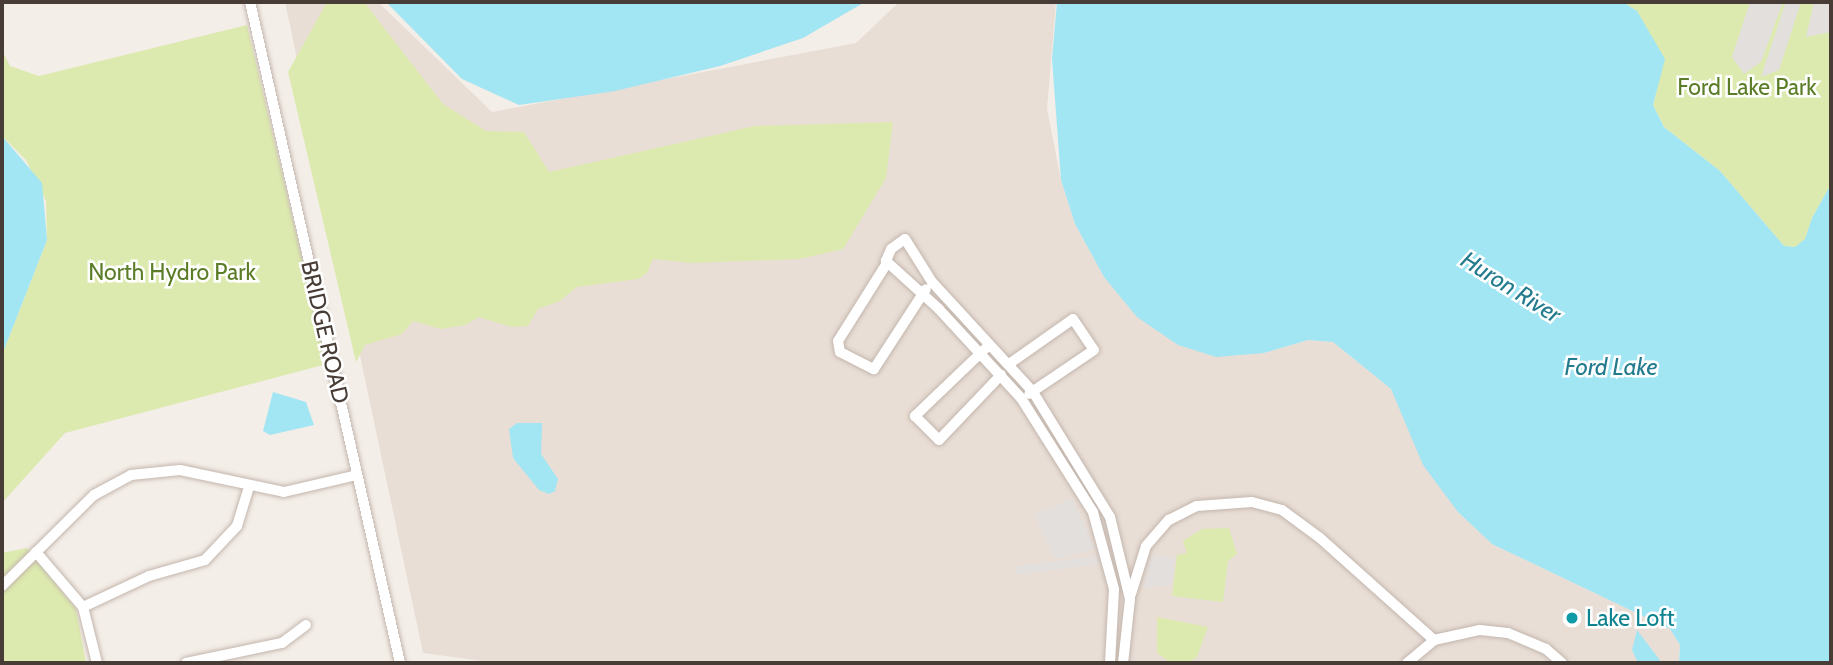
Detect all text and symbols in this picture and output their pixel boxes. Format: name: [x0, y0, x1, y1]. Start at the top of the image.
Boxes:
park label: Ford Lake Park: [1677, 73, 1817, 101]
water label: Huron River: [1456, 245, 1566, 329]
park label: North Hydro Park: [88, 258, 256, 286]
street label: BRIDGE ROAD: [295, 258, 355, 406]
water label: Ford Lake: [1565, 353, 1657, 381]
place label: Lake Loft: [1586, 604, 1675, 632]
marker: Lake Loft: [1564, 610, 1580, 626]

